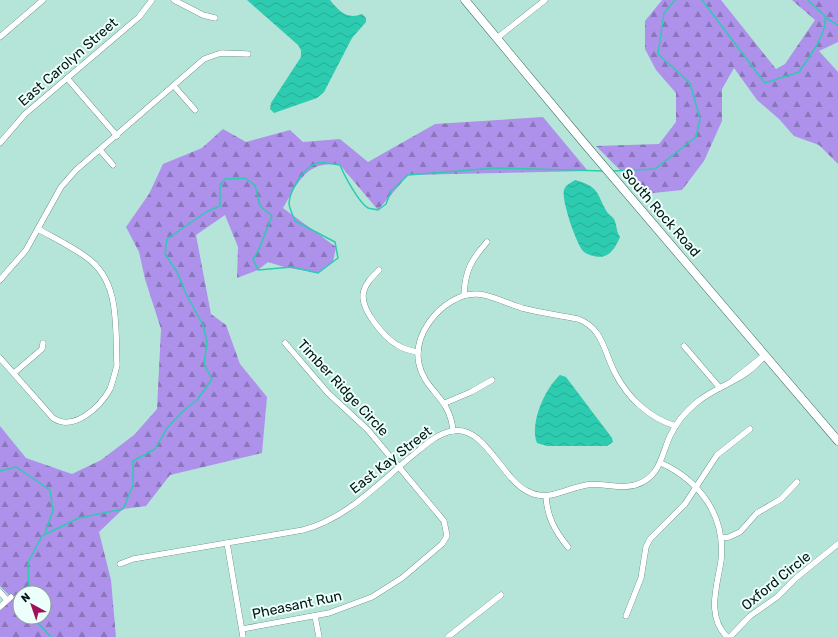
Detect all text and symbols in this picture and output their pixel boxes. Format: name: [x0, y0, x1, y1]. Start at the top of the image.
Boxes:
street label: East Carolyn Street: [15, 14, 122, 110]
street label: South Rock Road: [618, 165, 704, 261]
street label: Timber Ridge Circle: [294, 336, 392, 440]
street label: East Kay Street: [347, 422, 436, 497]
street label: Oxford Circle: [738, 548, 814, 614]
north arrow: [12, 585, 52, 625]
street label: Pheasant Run: [251, 587, 343, 623]
text: N: [19, 590, 33, 605]

